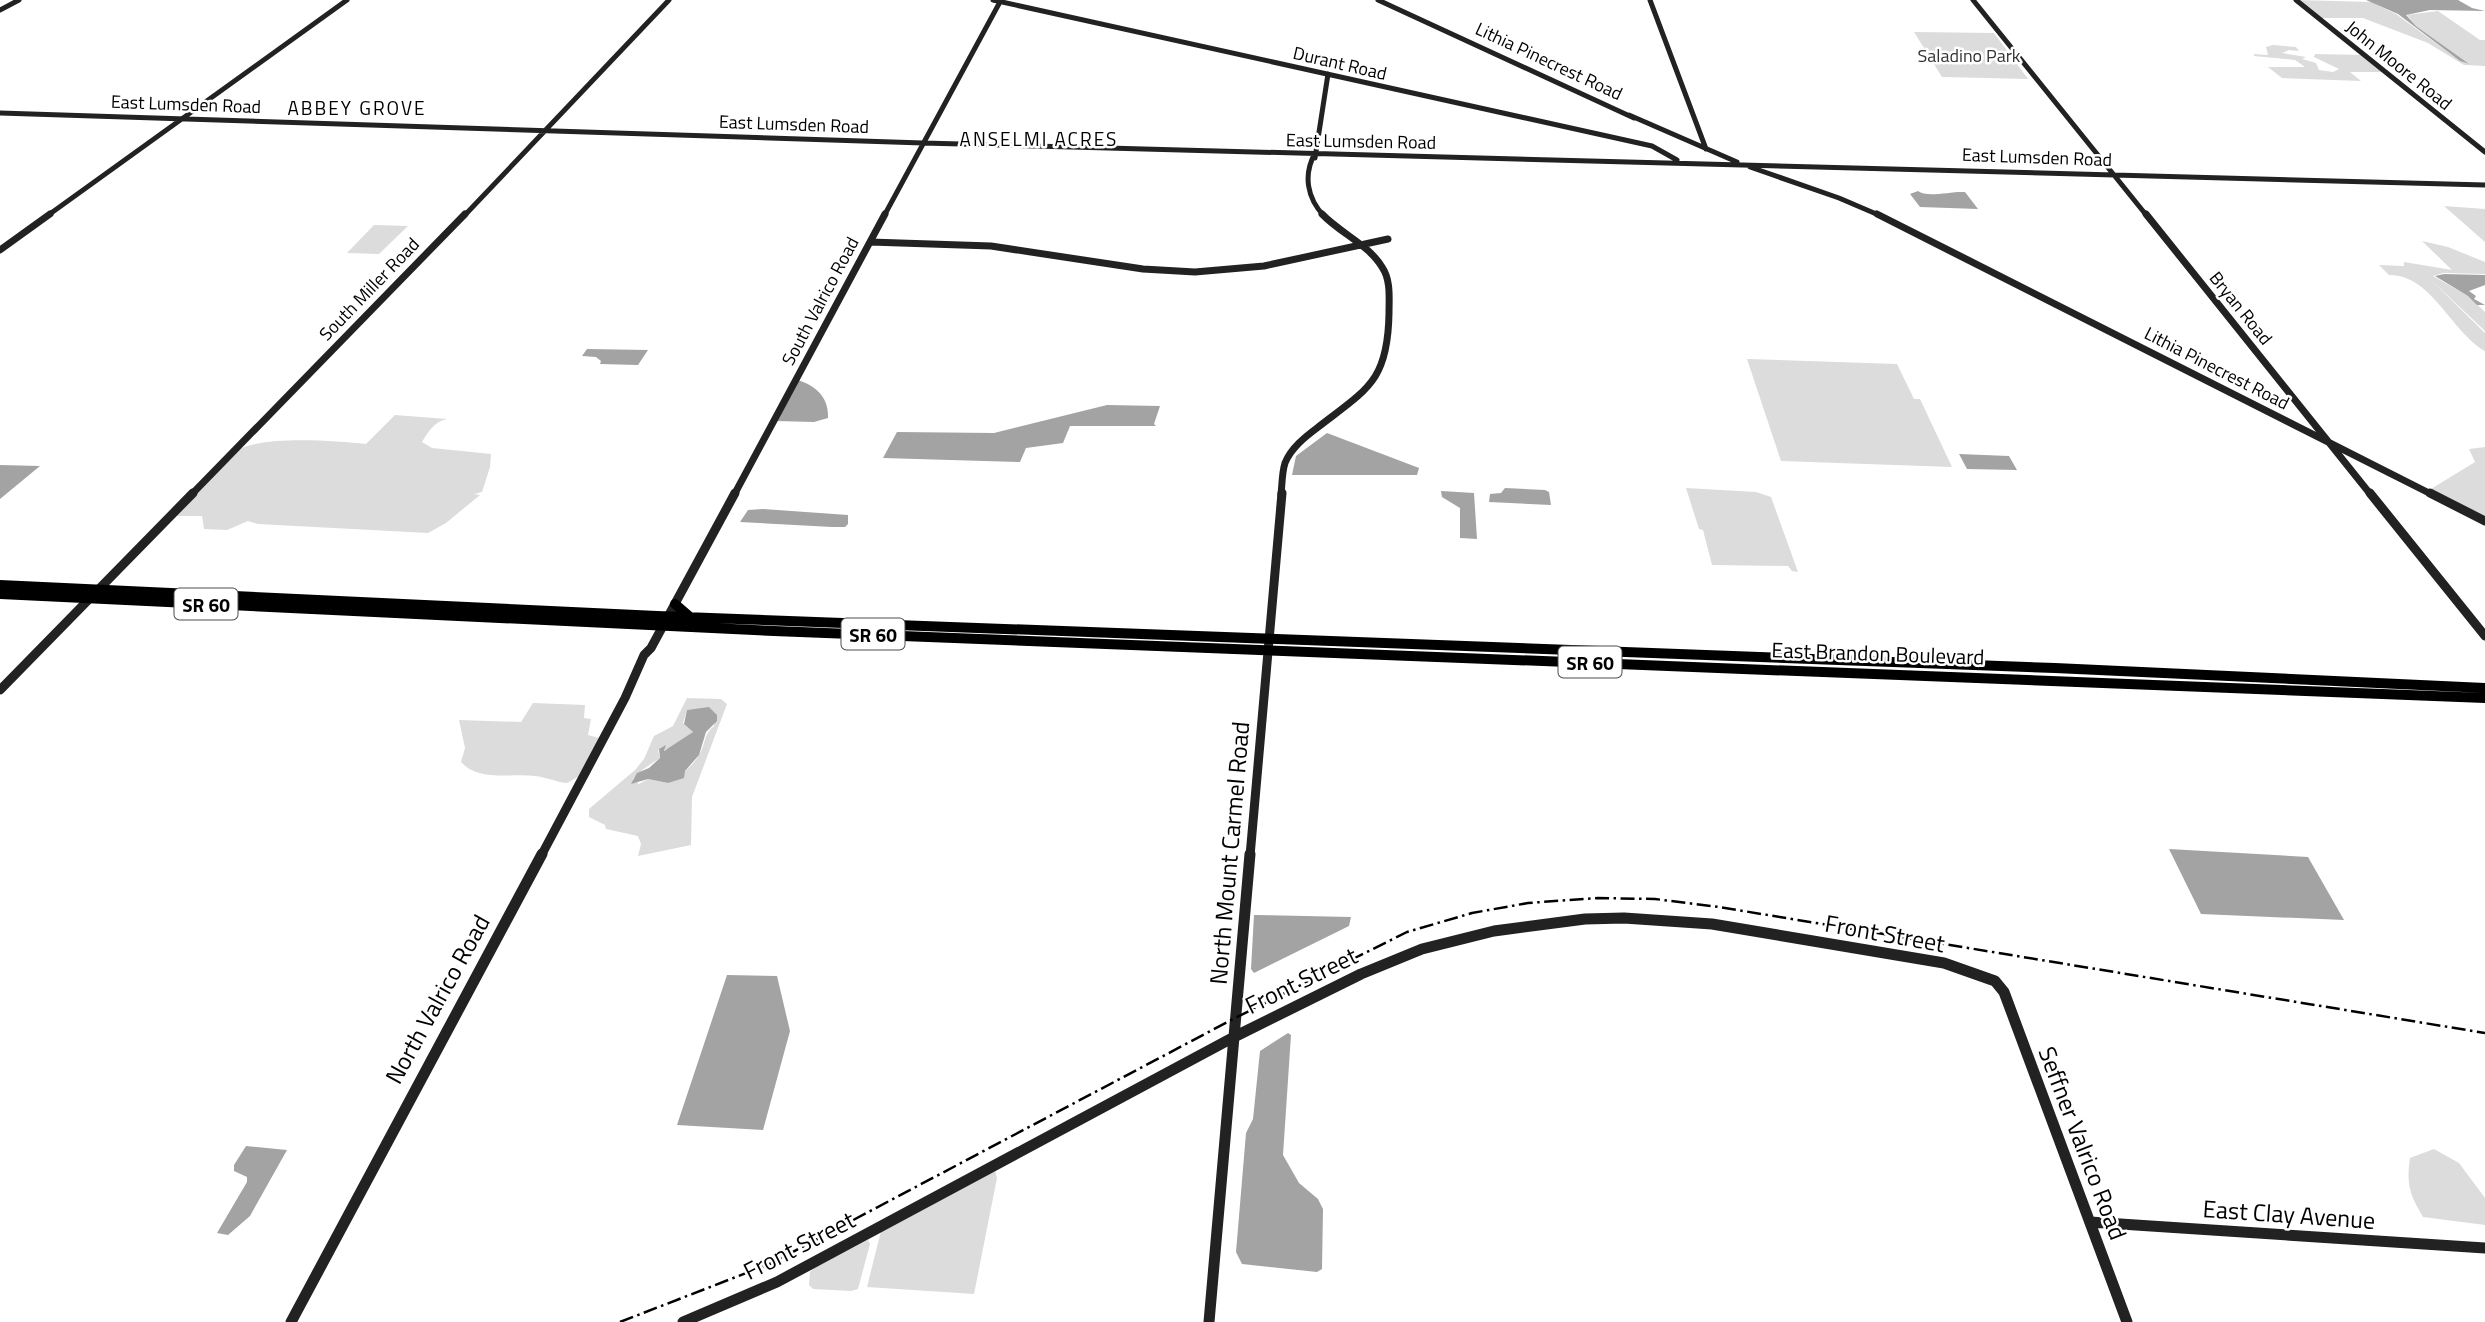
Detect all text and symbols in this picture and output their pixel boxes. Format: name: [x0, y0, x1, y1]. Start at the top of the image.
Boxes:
street label: John Moore Road: [2340, 14, 2458, 116]
street label: Lithia Pinecrest Road: [1471, 15, 1627, 107]
street label: Durant Road: [1291, 39, 1389, 87]
park label: Saladino Park: [1918, 42, 2021, 69]
street label: East Lumsden Road: [110, 88, 262, 120]
district label: ABBEY GROVE: [288, 93, 426, 122]
street label: East Lumsden Road: [718, 108, 870, 140]
district label: ANSELMI ACRES: [960, 124, 1118, 153]
street label: East Lumsden Road: [1286, 126, 1436, 156]
street label: East Lumsden Road: [1961, 141, 2113, 173]
street label: South Miller Road: [313, 231, 425, 347]
street label: South Valrico Road: [775, 232, 865, 370]
street label: Bryan Road: [2203, 266, 2279, 350]
street label: Lithia Pinecrest Road: [2140, 320, 2294, 416]
road number: SR 60: [174, 589, 238, 620]
road number: SR 60: [842, 618, 904, 650]
street label: East Brandon Boulevard: [1771, 633, 1985, 673]
road number: SR 60: [1558, 646, 1622, 678]
street label: North Mount Carmel Road: [1200, 720, 1258, 986]
street label: Front Street: [1822, 905, 1948, 961]
street label: North Valrico Road: [376, 908, 498, 1090]
street label: Front Street: [1239, 937, 1364, 1023]
street label: Seffner Valrico Road: [2030, 1041, 2136, 1245]
street label: East Clay Avenue: [2202, 1190, 2376, 1238]
street label: Front Street: [737, 1201, 862, 1289]

